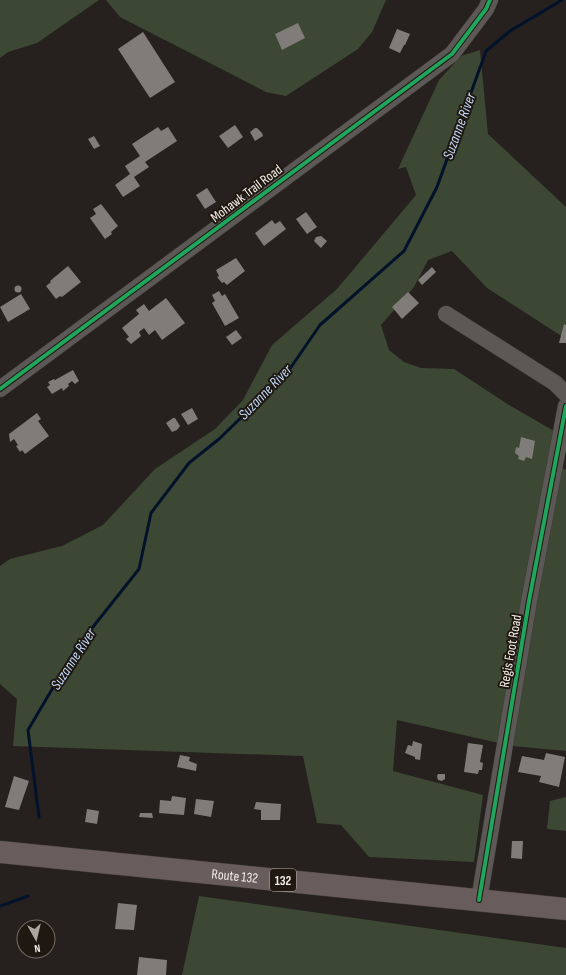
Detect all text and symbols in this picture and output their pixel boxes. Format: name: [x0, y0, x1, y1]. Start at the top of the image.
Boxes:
water label: Suzanne River: [439, 90, 481, 162]
street label: Mohawk Trail Road: [207, 161, 286, 226]
water label: Suzanne River: [234, 360, 297, 424]
street label: Regis Foot Road: [496, 613, 525, 689]
water label: Suzanne River: [47, 624, 101, 694]
street label: Route 132: [211, 865, 259, 887]
road number: 132: [270, 869, 296, 891]
north arrow: [16, 919, 56, 959]
text: N: [33, 942, 41, 955]

